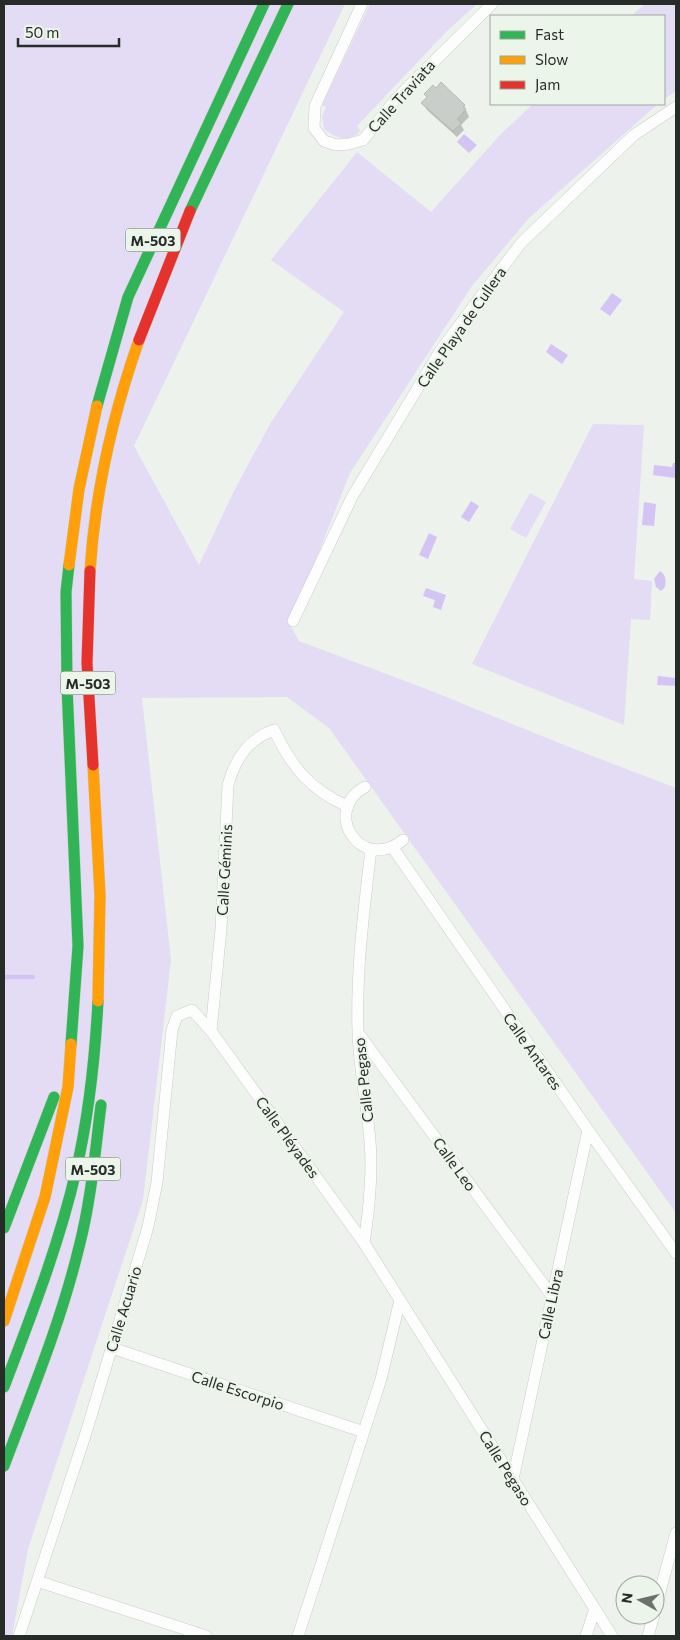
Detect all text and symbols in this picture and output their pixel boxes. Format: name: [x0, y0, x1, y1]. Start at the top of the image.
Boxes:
scale bar: [18, 15, 119, 47]
legend: [490, 15, 665, 105]
text: 50 m: [25, 23, 59, 41]
text: Fast: [535, 25, 564, 43]
text: Slow: [535, 50, 568, 68]
street label: Calle Traviata: [364, 56, 438, 136]
text: Jam: [535, 75, 560, 93]
road number: M-503: [126, 228, 180, 252]
street label: Calle Playa de Cullera: [413, 263, 509, 391]
road number: M-503: [61, 671, 116, 694]
street label: Calle Géminis: [213, 824, 235, 916]
street label: Calle Antares: [500, 1009, 566, 1093]
street label: Calle Pegaso: [350, 1037, 376, 1123]
street label: Calle Pléyades: [252, 1093, 324, 1181]
street label: Calle Leo: [429, 1134, 481, 1194]
road number: M-503: [66, 1158, 120, 1180]
street label: Calle Acuario: [101, 1264, 145, 1354]
street label: Calle Libra: [534, 1267, 566, 1341]
street label: Calle Escorpio: [189, 1367, 287, 1413]
street label: Calle Pegaso: [476, 1427, 536, 1509]
north arrow: [615, 1575, 665, 1625]
text: N: [617, 1592, 636, 1605]

